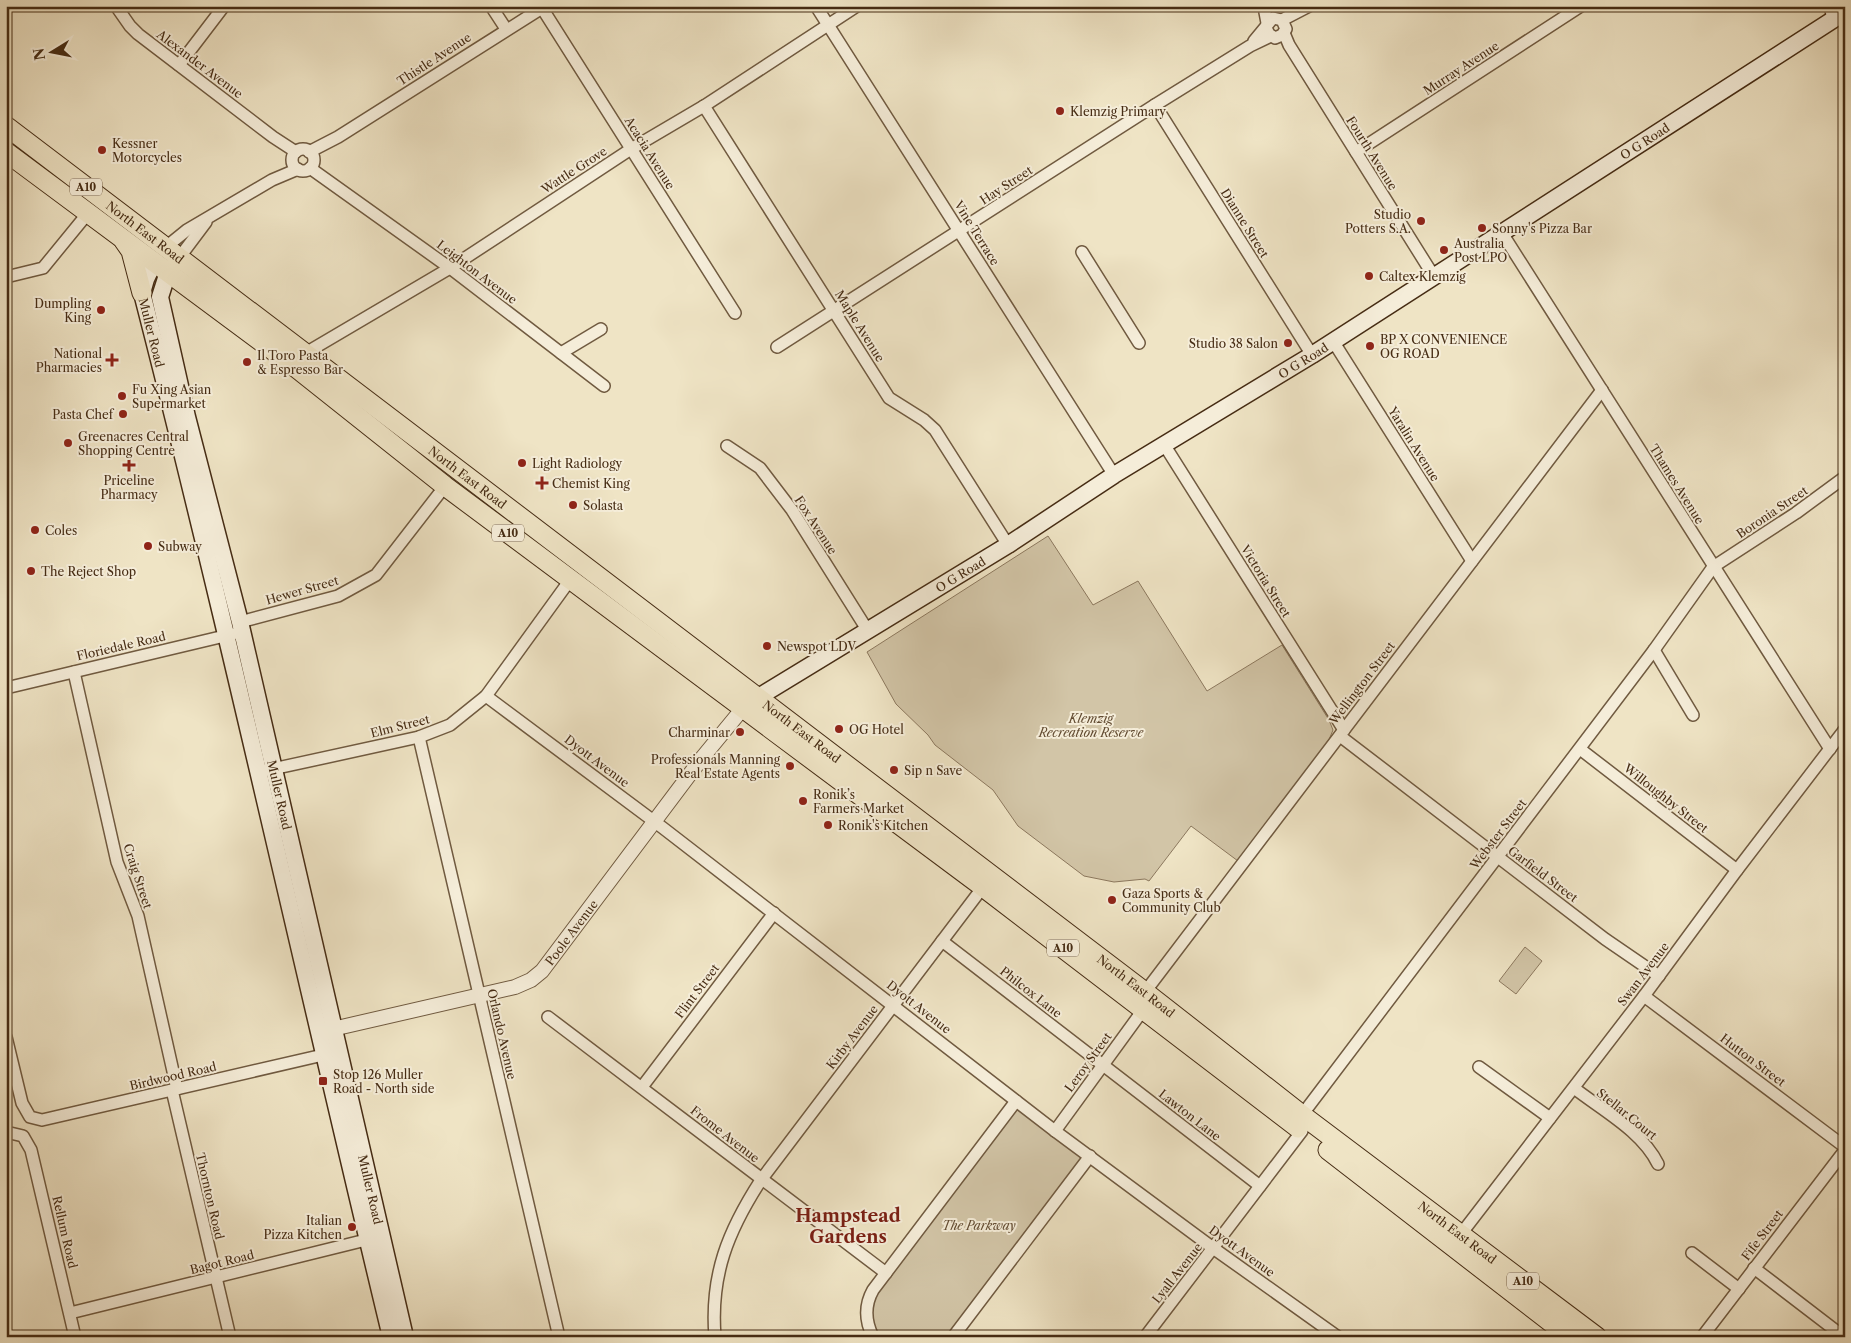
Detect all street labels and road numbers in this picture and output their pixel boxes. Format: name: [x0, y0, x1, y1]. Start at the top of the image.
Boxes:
street label: Alexander Avenue: [153, 26, 246, 101]
street label: Thistle Avenue: [394, 29, 474, 88]
street label: Murray Avenue: [1420, 38, 1502, 98]
street label: Acacia Avenue: [621, 113, 678, 192]
street label: Fourth Avenue: [1343, 113, 1401, 193]
street label: O G Road: [1617, 119, 1673, 162]
street label: Wattle Grove: [538, 143, 610, 197]
street label: Hay Street: [977, 162, 1036, 208]
road number: A10: [70, 178, 102, 196]
street label: Dianne Street: [1218, 186, 1273, 261]
street label: Vine Terrace: [951, 197, 1003, 268]
street label: North East Road: [103, 198, 188, 267]
street label: Leighton Avenue: [434, 237, 520, 307]
street label: Maple Avenue: [832, 288, 888, 365]
street label: Muller Road: [136, 296, 168, 369]
street label: O G Road: [1275, 339, 1331, 381]
street label: Yaralin Avenue: [1385, 403, 1443, 484]
street label: Thames Avenue: [1646, 441, 1708, 527]
street label: North East Road: [426, 443, 510, 512]
street label: Boronia Street: [1734, 482, 1811, 541]
street label: Fox Avenue: [792, 493, 841, 557]
road number: A10: [492, 524, 524, 542]
street label: Victoria Street: [1237, 541, 1295, 621]
street label: O G Road: [933, 553, 989, 595]
street label: Hewer Street: [264, 572, 341, 608]
street label: Floriedale Road: [75, 628, 168, 664]
street label: Wellington Street: [1325, 638, 1398, 728]
street label: North East Road: [760, 697, 845, 766]
street label: Elm Street: [369, 711, 432, 741]
street label: Dyott Avenue: [562, 732, 633, 790]
street label: Muller Road: [265, 759, 295, 832]
street label: Willoughby Street: [1620, 760, 1712, 836]
street label: Webster Street: [1466, 795, 1530, 873]
street label: Craig Street: [120, 841, 156, 911]
street label: Garfield Street: [1505, 843, 1581, 906]
street label: Poole Avenue: [542, 896, 601, 968]
street label: Swan Avenue: [1614, 939, 1672, 1009]
road number: A10: [1047, 940, 1079, 956]
street label: North East Road: [1094, 951, 1179, 1021]
street label: Flint Street: [672, 960, 723, 1021]
street label: Philcox Lane: [997, 963, 1065, 1021]
street label: Dyott Avenue: [884, 977, 954, 1037]
street label: Orlando Avenue: [484, 987, 520, 1081]
street label: Kirby Avenue: [823, 1002, 881, 1072]
street label: Leroy Street: [1061, 1029, 1115, 1095]
street label: Hutton Street: [1717, 1031, 1789, 1090]
street label: Birdwood Road: [128, 1059, 219, 1093]
street label: Stellar Court: [1594, 1085, 1661, 1143]
street label: Lawton Lane: [1156, 1086, 1224, 1144]
street label: Frome Avenue: [688, 1102, 763, 1166]
street label: Thornton Road: [193, 1151, 227, 1241]
street label: Muller Road: [356, 1153, 386, 1226]
street label: Rellum Road: [49, 1194, 81, 1270]
street label: North East Road: [1416, 1198, 1500, 1267]
street label: Fife Street: [1738, 1206, 1786, 1263]
street label: Dyott Avenue: [1206, 1222, 1278, 1280]
street label: Lyall Avenue: [1149, 1240, 1205, 1306]
street label: Bagot Road: [188, 1247, 256, 1277]
road number: A10: [1507, 1272, 1539, 1290]

